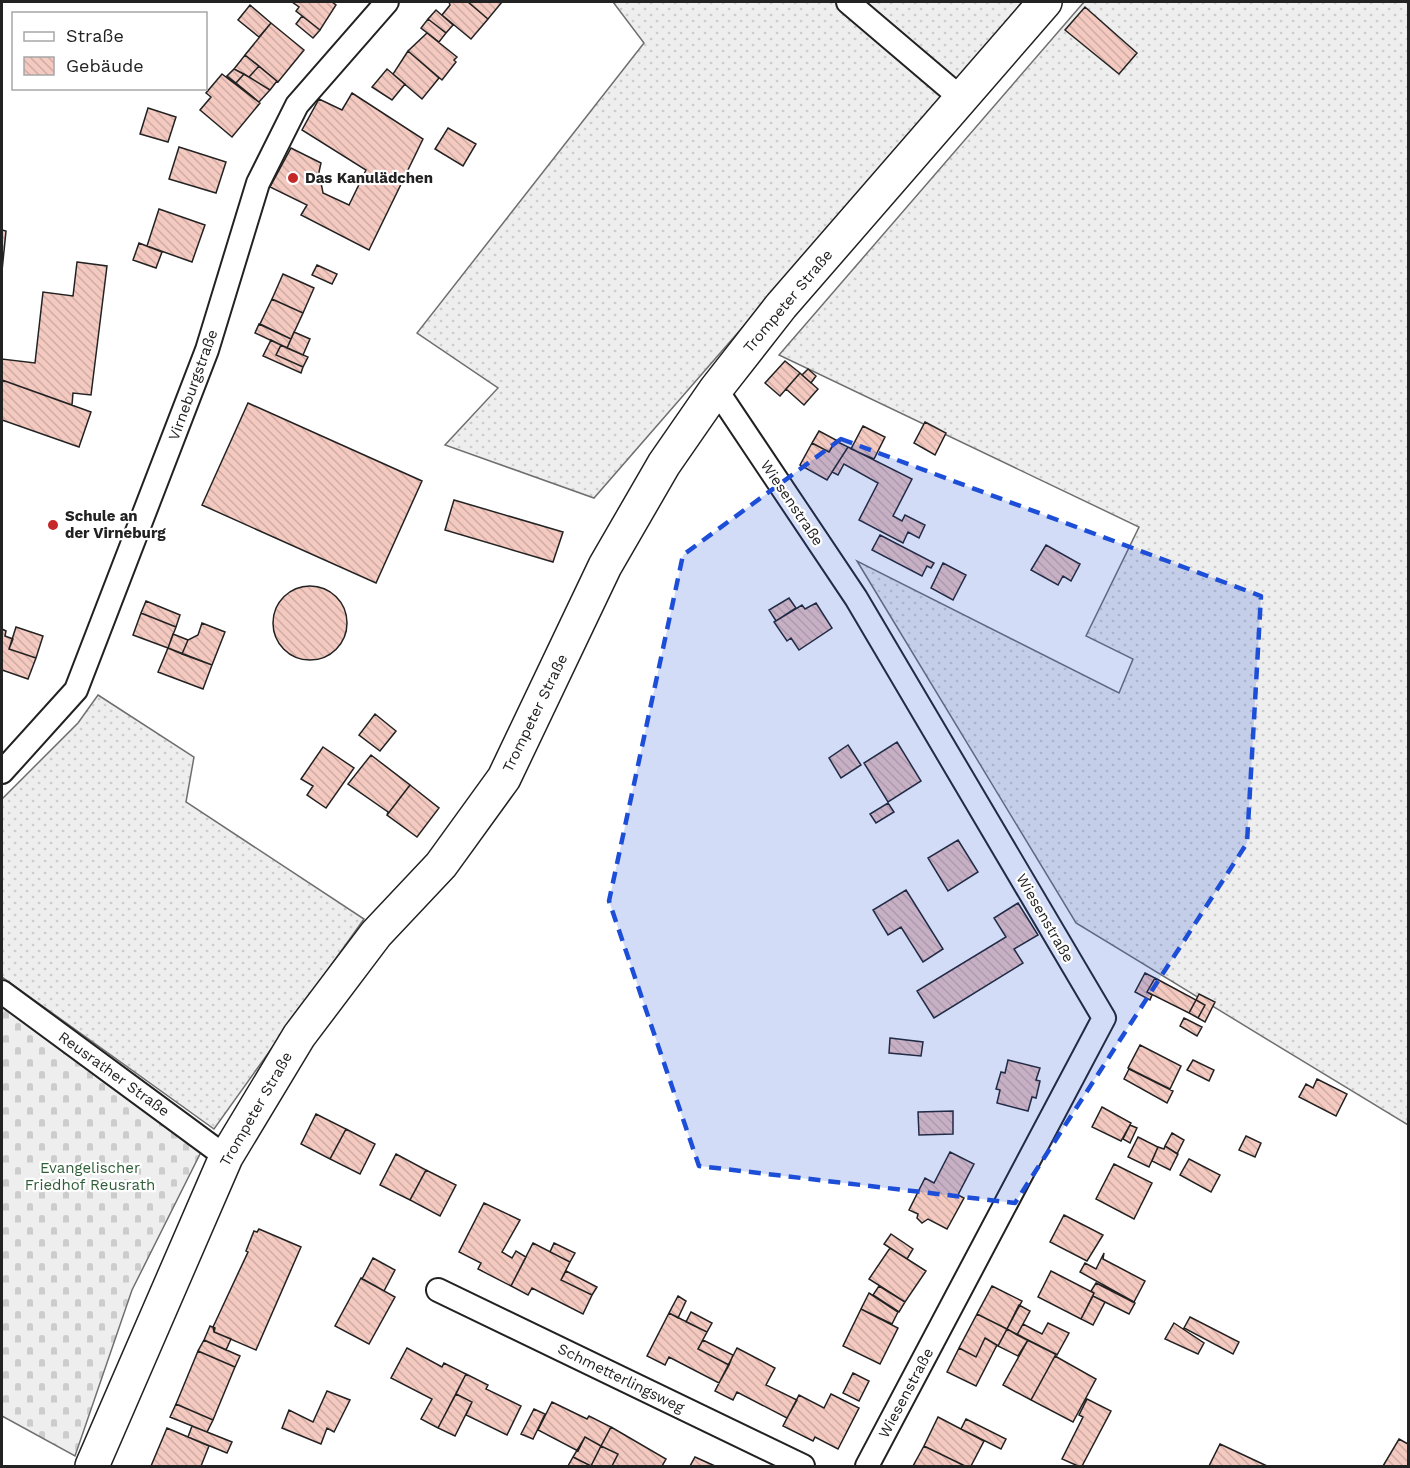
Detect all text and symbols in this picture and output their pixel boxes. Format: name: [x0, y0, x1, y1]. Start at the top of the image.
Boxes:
legend: [12, 12, 207, 90]
text: Straße: [66, 25, 124, 46]
text: Gebäude: [66, 55, 144, 76]
place label: Das Kanulädchen: [305, 169, 433, 187]
marker: Das Kanulädchen: [286, 171, 300, 185]
street label: Trompeter Straße: [740, 246, 836, 356]
street label: Virneburgstraße: [165, 327, 221, 443]
street label: Wiesenstraße: [757, 457, 827, 549]
place label: Schule an der Virneburg: [65, 507, 166, 542]
marker: Schule an der Virneburg: [46, 518, 60, 532]
street label: Trompeter Straße: [499, 651, 571, 775]
street label: Wiesenstraße: [1012, 870, 1078, 966]
street label: Reusrather Straße: [55, 1028, 173, 1120]
street label: Trompeter Straße: [216, 1049, 296, 1169]
park label: Evangelischer Friedhof Reusrath: [25, 1159, 155, 1194]
street label: Schmetterlingsweg: [555, 1340, 687, 1416]
street label: Wiesenstraße: [875, 1345, 937, 1441]

